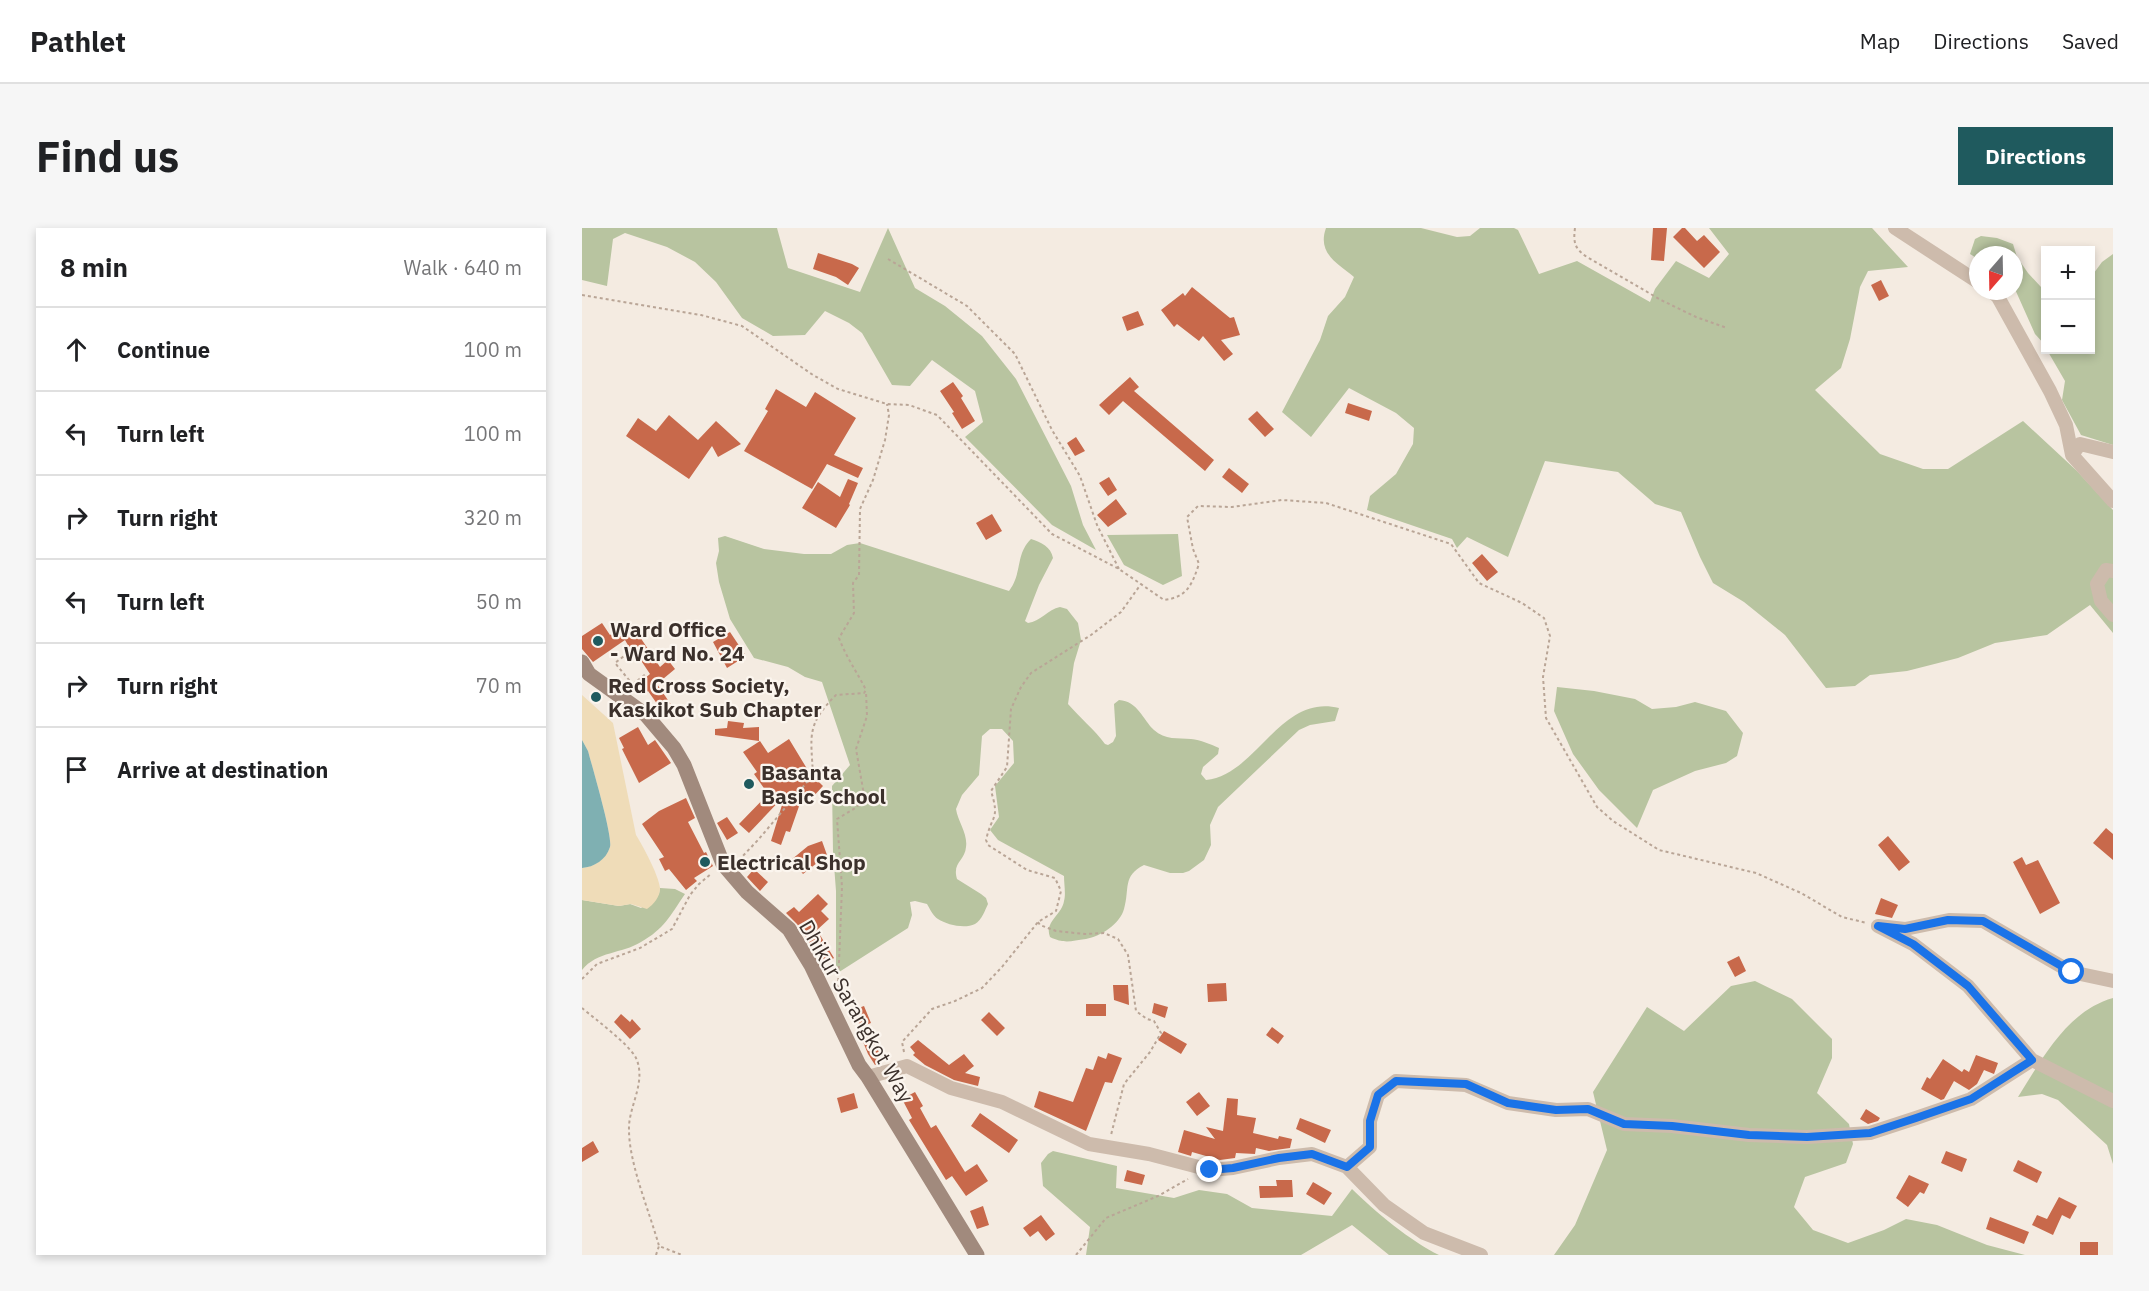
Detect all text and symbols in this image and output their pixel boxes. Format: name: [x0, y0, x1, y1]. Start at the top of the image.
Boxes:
text: Pathlet: [30, 23, 126, 60]
text: Map: [1860, 27, 1900, 55]
text: Directions: [1933, 27, 2029, 55]
text: Saved: [2062, 27, 2119, 55]
button: Directions: [1958, 127, 2113, 185]
text: Find us: [36, 129, 179, 184]
north arrow: [1969, 246, 2023, 300]
map controls: [2041, 246, 2095, 354]
button: +: [2041, 246, 2095, 300]
text: 8 min: [60, 250, 128, 284]
text: Walk · 640 m: [404, 254, 522, 281]
button: −: [2041, 300, 2095, 354]
icon: ahead: [60, 333, 93, 366]
text: Continue: [117, 335, 210, 364]
text: 100 m: [464, 336, 522, 363]
icon: left: [60, 417, 93, 450]
text: Turn left: [117, 419, 205, 448]
text: 100 m: [464, 420, 522, 447]
icon: right: [60, 501, 93, 534]
text: Turn right: [117, 503, 218, 532]
text: 320 m: [464, 504, 522, 531]
icon: left: [60, 585, 93, 618]
text: Turn left: [117, 587, 205, 616]
text: 50 m: [476, 588, 522, 615]
place label: Ward Office - Ward No. 24: [610, 615, 745, 667]
marker: Ward Office - Ward No. 24: [591, 634, 605, 648]
icon: right: [60, 669, 93, 702]
text: Turn right: [117, 671, 218, 700]
place label: Red Cross Society, Kaskikot Sub Chapter: [608, 671, 822, 723]
text: 70 m: [476, 672, 522, 699]
marker: Red Cross Society, Kaskikot Sub Chapter: [589, 690, 603, 704]
icon: arrive: [60, 753, 93, 786]
text: Arrive at destination: [117, 755, 328, 784]
place label: Basanta Basic School: [761, 758, 886, 810]
marker: Basanta Basic School: [742, 777, 756, 791]
place label: Electrical Shop: [717, 848, 866, 876]
marker: Electrical Shop: [698, 855, 712, 869]
street label: Dhikur Sarangkot Way: [793, 914, 921, 1108]
route start: [2058, 958, 2084, 984]
route end: [1196, 1156, 1222, 1182]

